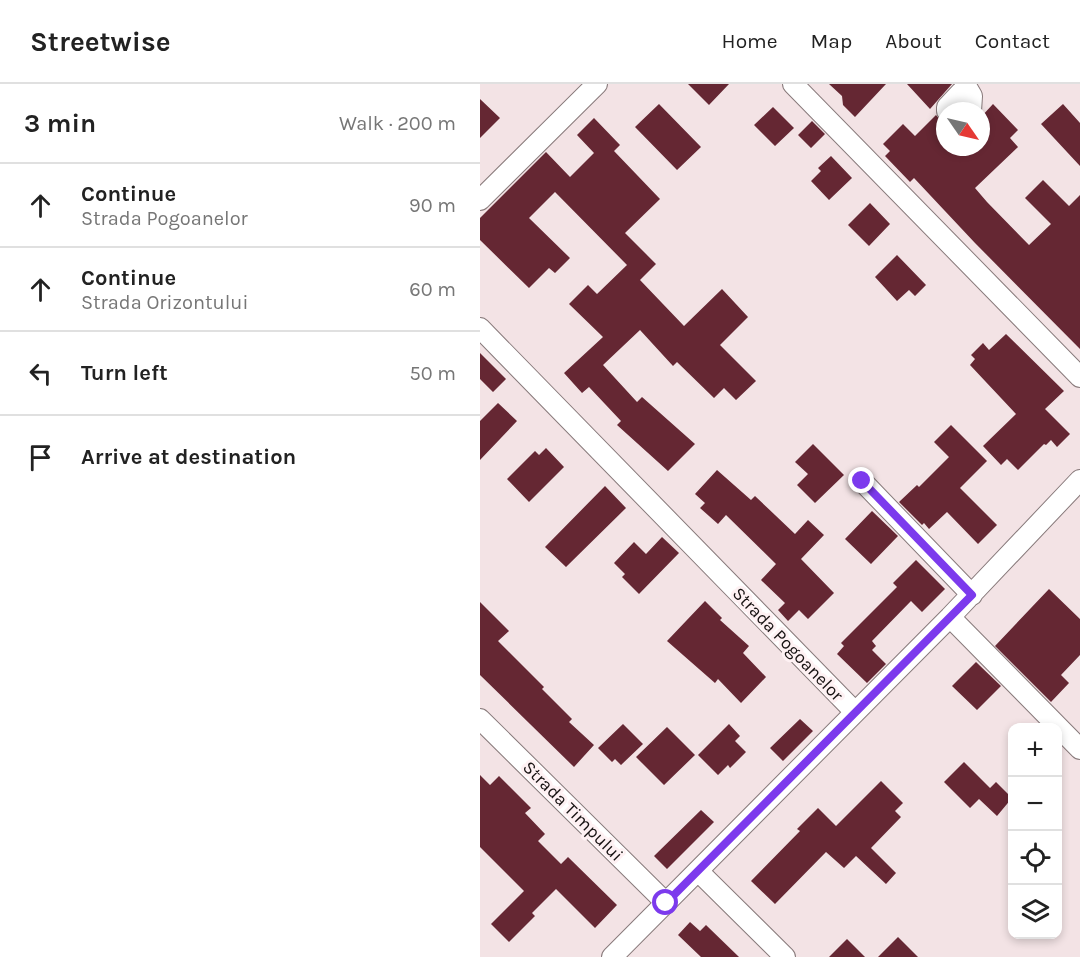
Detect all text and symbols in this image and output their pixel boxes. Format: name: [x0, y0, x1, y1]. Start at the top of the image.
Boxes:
text: Streetwise: [30, 25, 171, 58]
text: Home: [722, 29, 778, 53]
text: Map: [811, 29, 852, 53]
text: About: [885, 29, 942, 53]
text: Contact: [975, 29, 1050, 53]
north arrow: [936, 102, 990, 156]
text: 3 min: [24, 108, 96, 139]
text: Walk · 200 m: [339, 112, 456, 135]
text: Continue: [81, 181, 176, 207]
icon: ahead: [24, 189, 57, 222]
text: 90 m: [409, 194, 456, 217]
text: Strada Pogoanelor: [81, 207, 248, 230]
text: Continue: [81, 265, 176, 291]
icon: ahead: [24, 273, 57, 306]
text: 60 m: [409, 278, 456, 301]
text: Strada Orizontului: [81, 291, 248, 314]
icon: left: [24, 357, 57, 390]
text: Turn left: [81, 360, 168, 386]
text: 50 m: [409, 362, 456, 385]
icon: arrive: [24, 441, 57, 474]
text: Arrive at destination: [81, 444, 296, 470]
route end: [848, 467, 874, 493]
street label: Strada Pogoanelor: [728, 582, 848, 706]
map controls: [1008, 723, 1062, 939]
button: +: [1008, 723, 1062, 777]
street label: Strada Timpului: [518, 756, 628, 866]
button: −: [1008, 777, 1062, 831]
button: locate: [1008, 831, 1062, 885]
button: layers: [1008, 885, 1062, 939]
route start: [652, 889, 678, 915]

